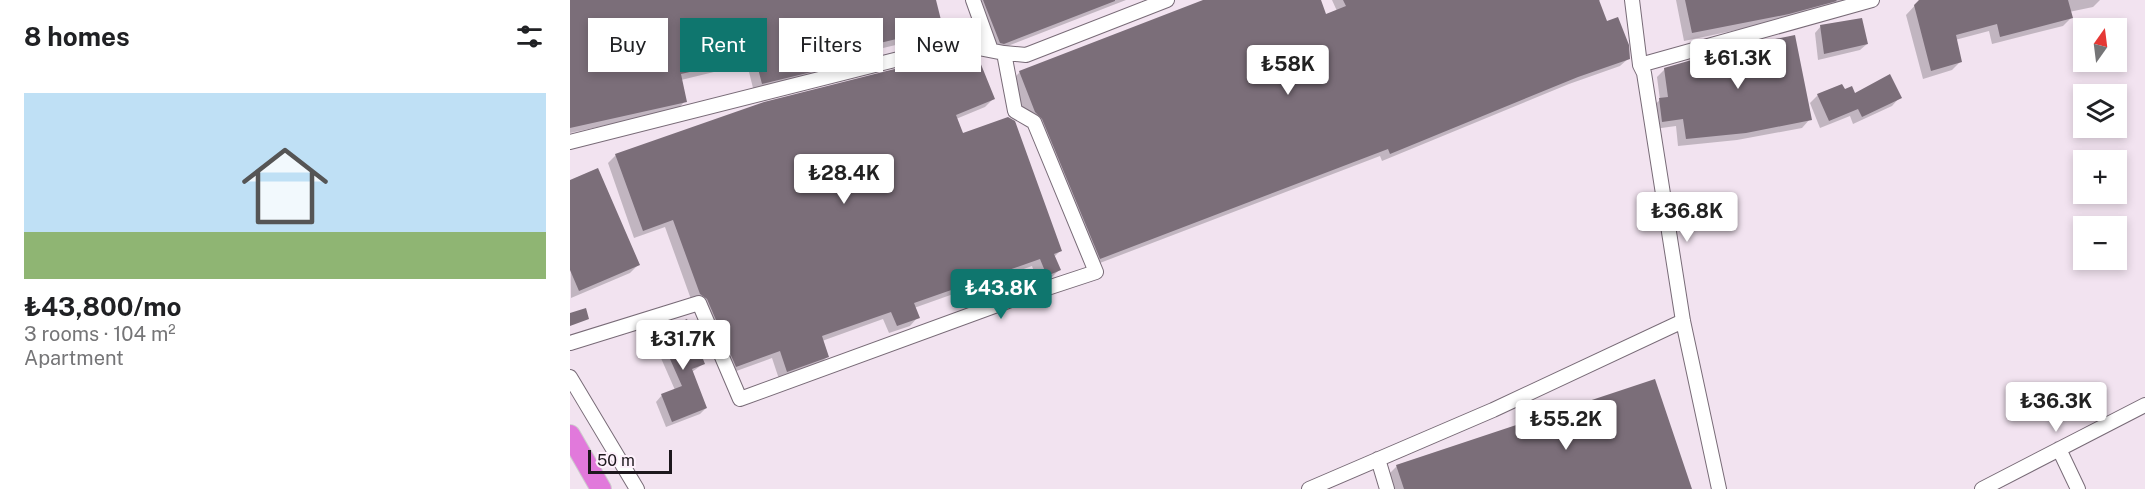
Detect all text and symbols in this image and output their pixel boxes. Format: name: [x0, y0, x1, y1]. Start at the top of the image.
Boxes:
chip: Buy: [588, 18, 668, 72]
chip: Rent: [680, 18, 767, 72]
chip: Filters: [779, 18, 883, 72]
chip: New: [895, 18, 981, 72]
north arrow: [2073, 18, 2127, 72]
map controls: [2073, 18, 2127, 270]
icon: filters: [513, 20, 546, 53]
text: 8 homes: [24, 21, 130, 52]
pin: ₺61.3K: [1689, 39, 1787, 90]
pin: ₺58K: [1252, 45, 1324, 96]
text: ₺61.3K: [1704, 46, 1772, 70]
text: ₺58K: [1261, 52, 1315, 76]
button: layers: [2073, 84, 2127, 138]
icon: home: [231, 132, 339, 240]
button: +: [2073, 150, 2127, 204]
pin: ₺28.4K: [795, 154, 893, 205]
text: ₺28.4K: [808, 161, 880, 185]
pin: ₺36.8K: [1638, 192, 1736, 243]
text: ₺36.8K: [1651, 199, 1723, 223]
button: −: [2073, 216, 2127, 270]
pin: ₺43.8K: [952, 269, 1050, 320]
text: ₺43.8K: [965, 276, 1037, 300]
text: ₺43,800/mo: [24, 291, 182, 322]
pin: ₺31.7K: [634, 320, 732, 371]
text: 3 rooms · 104 m²: [24, 322, 176, 346]
text: ₺31.7K: [650, 327, 716, 351]
text: Apartment: [24, 346, 124, 370]
pin: ₺36.3K: [2007, 382, 2105, 433]
text: ₺36.3K: [2020, 389, 2092, 413]
pin: ₺55.2K: [1517, 400, 1615, 451]
text: ₺55.2K: [1530, 407, 1602, 431]
scale bar: [588, 447, 672, 474]
text: 50 m: [597, 451, 635, 470]

